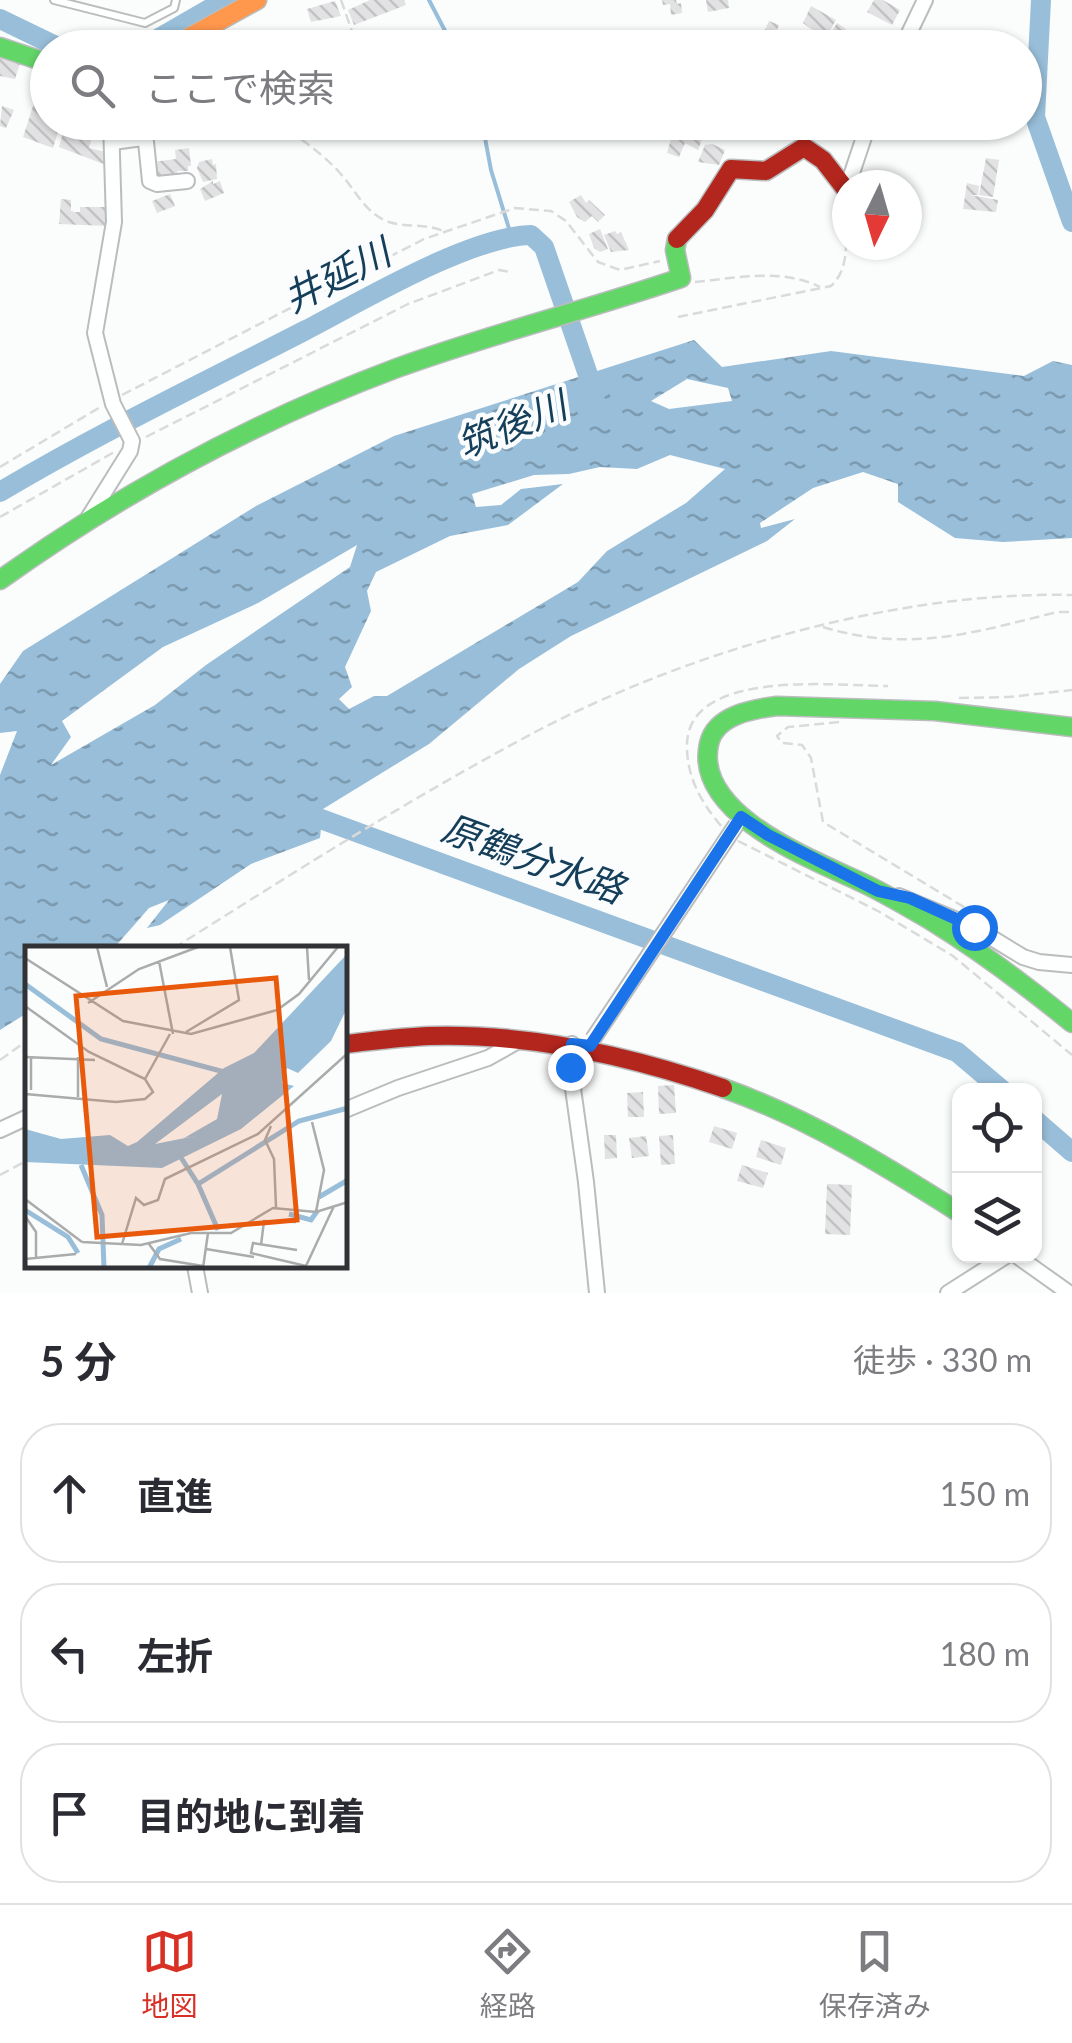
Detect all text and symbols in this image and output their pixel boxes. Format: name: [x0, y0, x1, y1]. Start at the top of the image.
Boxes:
search box: [30, 30, 1042, 140]
icon: search: [65, 58, 120, 113]
text: ここで検索: [145, 64, 335, 110]
north arrow: [832, 170, 922, 260]
water label: 井延川: [275, 226, 401, 321]
water label: 筑後川: [450, 379, 576, 466]
water label: 原鶴分水路: [437, 803, 634, 912]
route start: [952, 905, 998, 951]
inset map: [25, 946, 348, 1268]
route end: [548, 1045, 594, 1091]
map controls: [952, 1083, 1042, 1263]
button: locate: [952, 1083, 1042, 1173]
button: layers: [952, 1173, 1042, 1263]
text: 5 分: [40, 1336, 117, 1386]
text: 徒歩 · 330 m: [853, 1340, 1032, 1379]
icon: ahead: [42, 1466, 97, 1521]
text: 直進: [137, 1472, 213, 1518]
text: 150 m: [940, 1474, 1030, 1513]
icon: left: [42, 1626, 97, 1681]
text: 左折: [137, 1632, 213, 1678]
text: 180 m: [940, 1634, 1030, 1673]
icon: arrive: [42, 1786, 97, 1841]
text: 目的地に到着: [137, 1792, 365, 1838]
tab: 地図: [141, 1924, 197, 2024]
tab: 経路: [480, 1924, 536, 2024]
tab: 保存済み: [819, 1924, 931, 2024]

